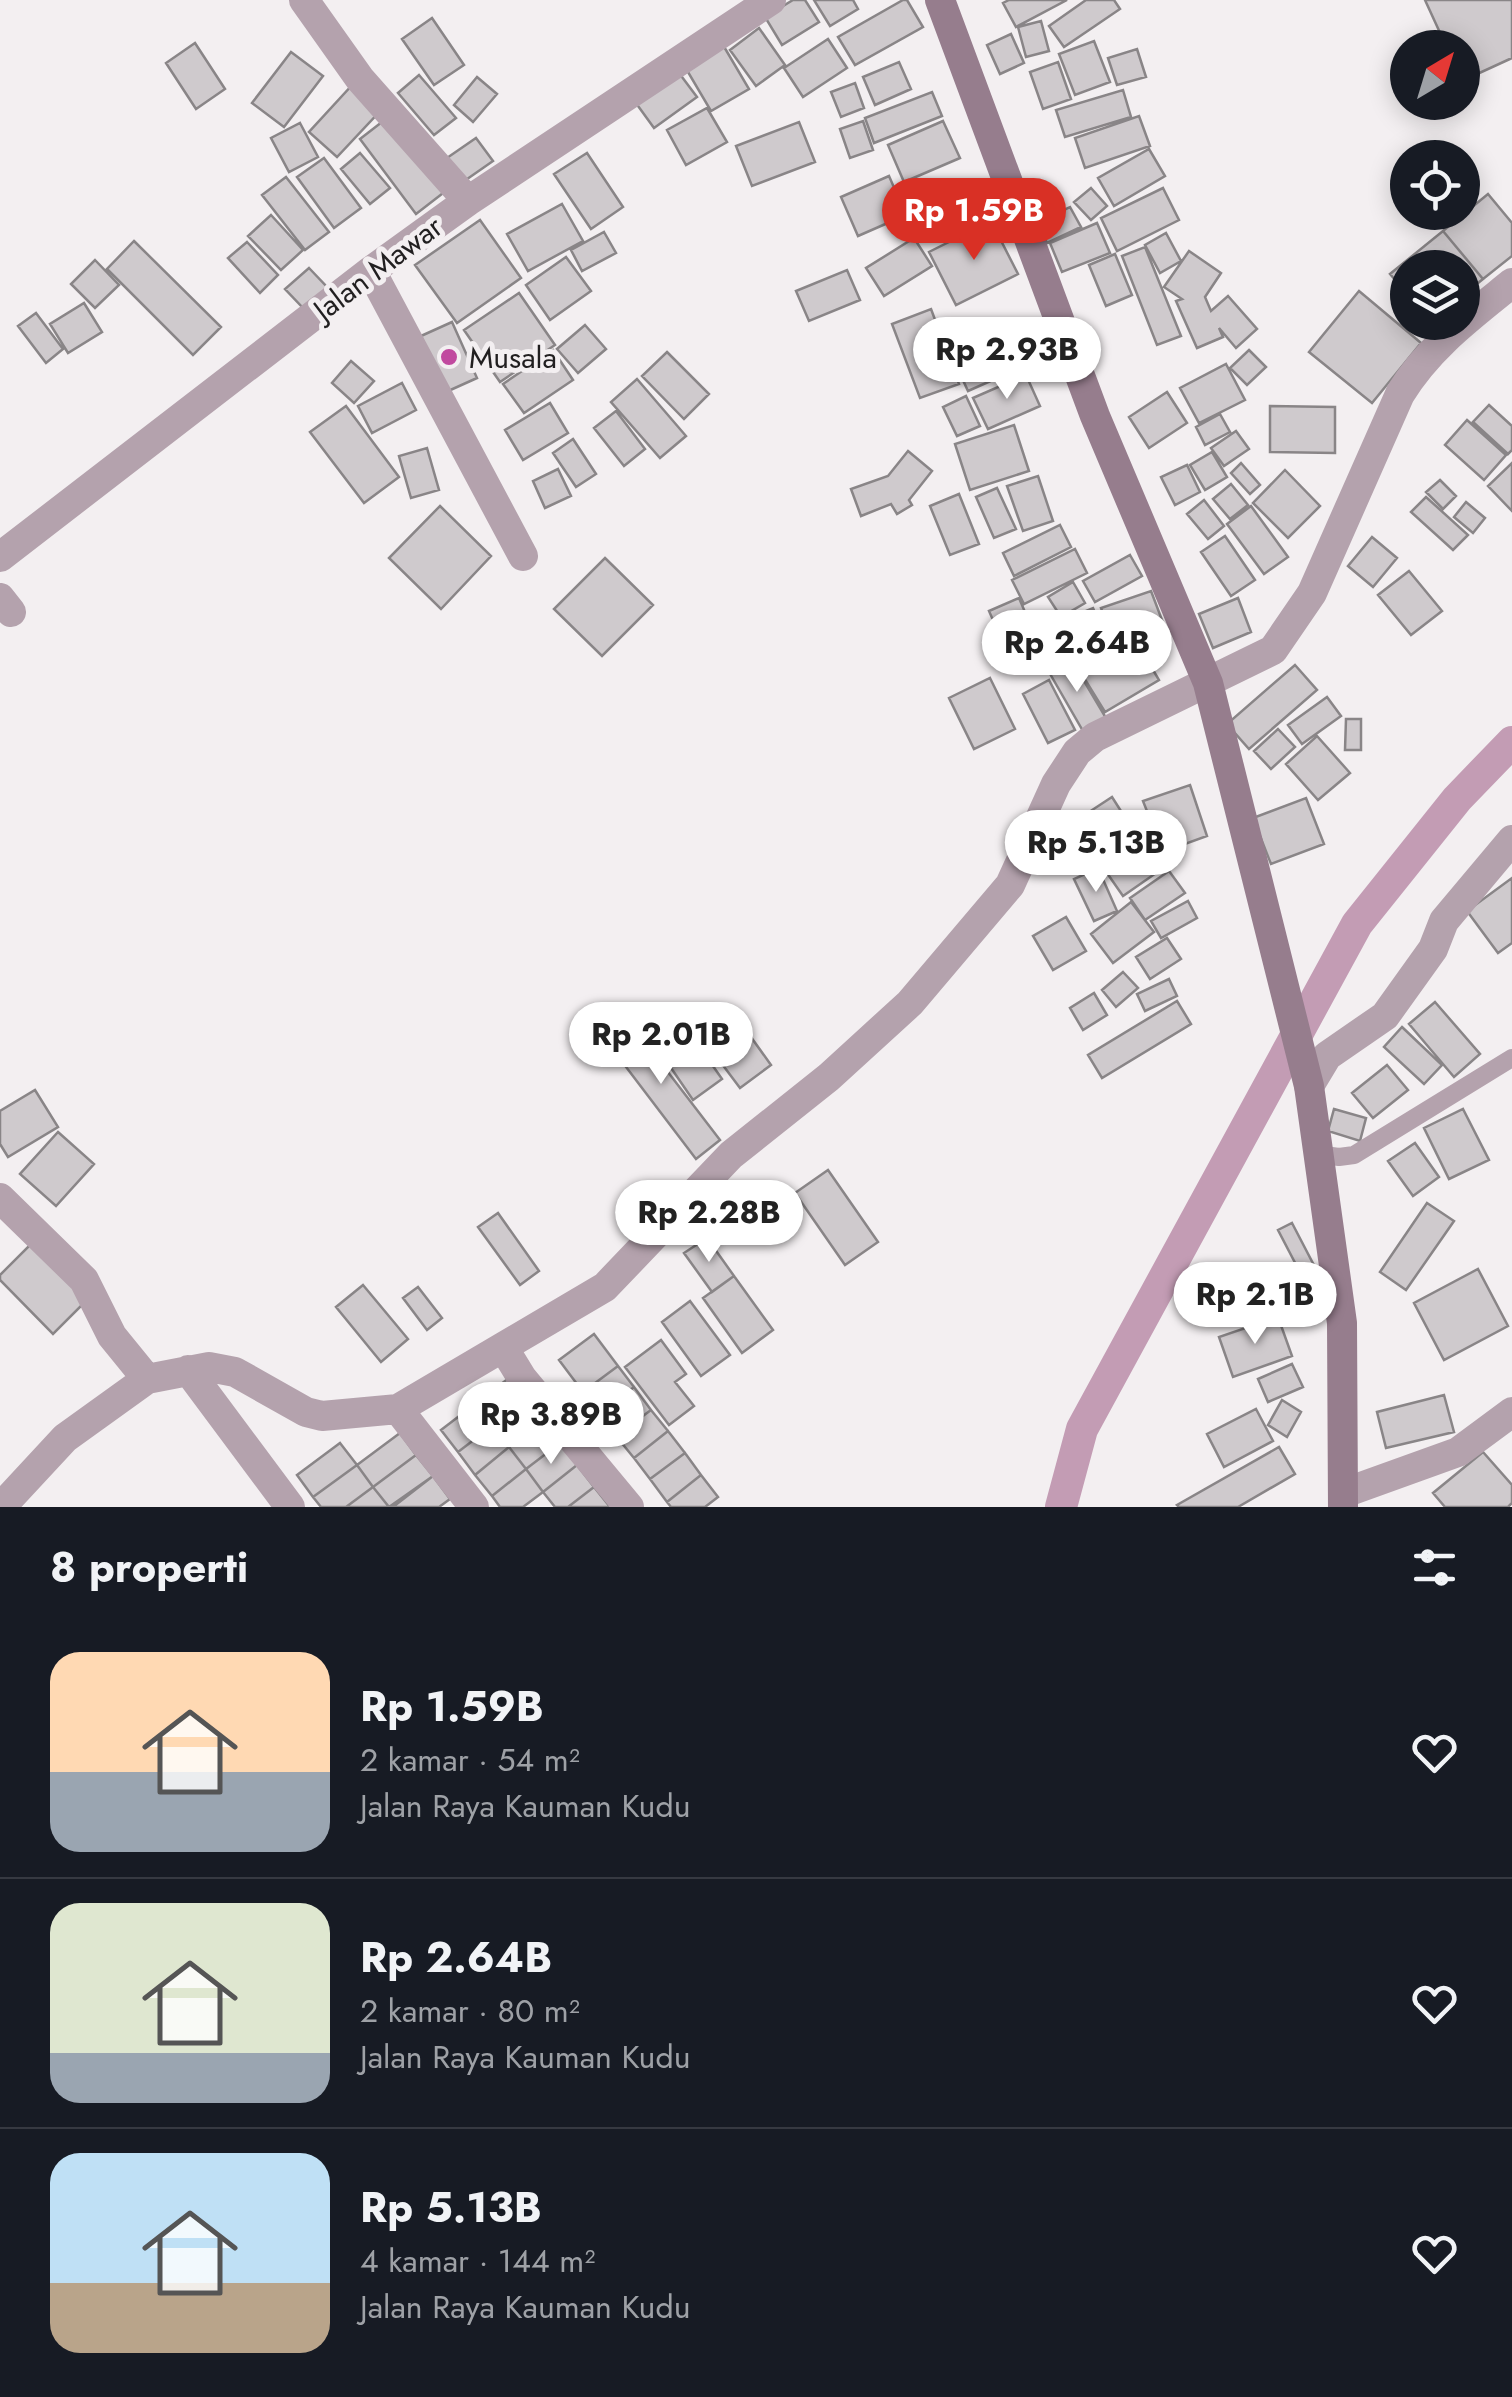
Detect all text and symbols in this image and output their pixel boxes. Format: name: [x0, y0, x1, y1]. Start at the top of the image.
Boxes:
north arrow: [1390, 30, 1480, 120]
map controls: [1390, 30, 1480, 340]
button: locate: [1390, 140, 1480, 230]
pin: Rp 1.59B: [871, 178, 1077, 263]
text: Rp 1.59B: [904, 187, 1044, 233]
street label: Jalan Mawar: [301, 205, 452, 333]
button: layers: [1390, 250, 1480, 340]
pin: Rp 2.93B: [904, 317, 1110, 402]
text: Rp 2.93B: [935, 326, 1079, 372]
place label: Musala: [469, 336, 557, 379]
marker: Musala: [438, 346, 460, 368]
pin: Rp 2.64B: [974, 610, 1180, 695]
text: Rp 2.64B: [1004, 619, 1150, 665]
pin: Rp 5.13B: [993, 810, 1199, 895]
text: Rp 5.13B: [1027, 819, 1165, 865]
pin: Rp 2.01B: [558, 1002, 764, 1087]
text: Rp 2.01B: [591, 1011, 731, 1057]
pin: Rp 2.28B: [606, 1180, 812, 1265]
text: Rp 2.28B: [637, 1189, 781, 1235]
pin: Rp 2.1B: [1163, 1262, 1347, 1347]
text: Rp 2.1B: [1196, 1271, 1314, 1317]
pin: Rp 3.89B: [448, 1382, 654, 1467]
text: Rp 3.89B: [480, 1391, 622, 1437]
text: 8 properti: [50, 1537, 248, 1598]
icon: filters: [1407, 1540, 1462, 1595]
text: Rp 1.59B: [360, 1676, 544, 1737]
icon: home: [130, 1692, 250, 1812]
icon: heart: [1407, 1725, 1462, 1780]
text: 2 kamar · 54 m²: [360, 1737, 580, 1783]
text: Jalan Raya Kauman Kudu: [360, 1783, 690, 1829]
text: Rp 2.64B: [360, 1927, 552, 1988]
icon: home: [130, 1943, 250, 2063]
icon: heart: [1407, 1976, 1462, 2031]
text: 2 kamar · 80 m²: [360, 1988, 580, 2034]
text: Jalan Raya Kauman Kudu: [360, 2034, 690, 2080]
text: Rp 5.13B: [360, 2177, 542, 2238]
icon: home: [130, 2193, 250, 2313]
icon: heart: [1407, 2226, 1462, 2281]
text: 4 kamar · 144 m²: [360, 2238, 595, 2284]
text: Jalan Raya Kauman Kudu: [360, 2284, 690, 2330]

